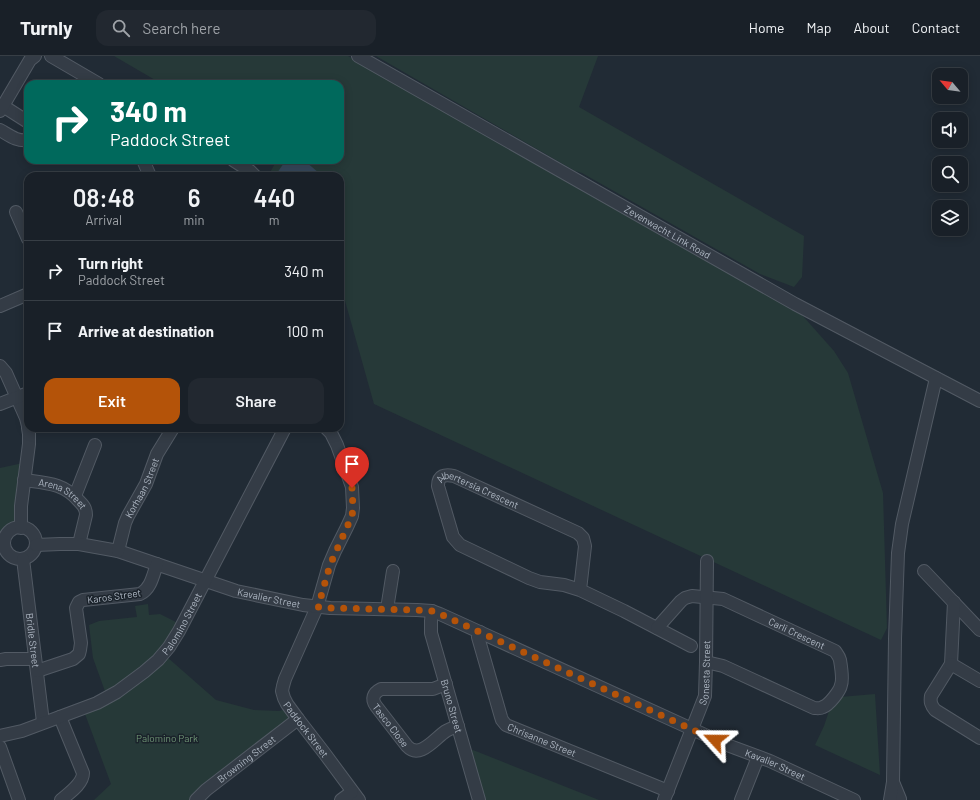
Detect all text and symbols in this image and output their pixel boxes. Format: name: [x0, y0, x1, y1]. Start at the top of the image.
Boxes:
search box: [96, 10, 376, 46]
text: Turnly: [20, 16, 72, 39]
icon: search: [110, 17, 132, 39]
text: Search here: [142, 19, 220, 37]
text: Home: [749, 19, 785, 36]
text: Map: [807, 19, 831, 36]
text: About: [853, 19, 890, 36]
text: Contact: [912, 19, 960, 36]
north arrow: [932, 68, 968, 104]
map controls: [932, 68, 968, 236]
text: 340 m: [110, 94, 187, 128]
icon: right: [44, 96, 96, 148]
button: sound: [932, 112, 968, 148]
text: Paddock Street: [110, 128, 230, 150]
button: search: [932, 156, 968, 192]
text: 08:48: [73, 183, 135, 212]
text: 6: [188, 183, 200, 212]
text: 440: [253, 183, 295, 212]
button: layers: [932, 200, 968, 236]
street label: Zevenwacht Link Road: [622, 202, 713, 261]
text: Arrival: [86, 212, 122, 228]
text: min: [183, 212, 205, 228]
text: m: [269, 212, 280, 228]
text: Turn right: [78, 254, 143, 272]
icon: right: [44, 260, 66, 282]
text: 340 m: [284, 262, 324, 280]
text: Paddock Street: [78, 272, 165, 288]
icon: arrive: [44, 320, 66, 342]
text: Arrive at destination: [78, 322, 214, 340]
text: 100 m: [286, 322, 324, 340]
button: Exit: [44, 378, 180, 424]
button: Share: [188, 378, 324, 424]
pin: [335, 447, 369, 488]
icon: arrive: [341, 453, 363, 475]
street label: Korhaan Street: [122, 456, 161, 520]
street label: Albertersia Crescent: [433, 469, 521, 511]
street label: Arena Street: [38, 476, 90, 511]
street label: Kavalier Street: [236, 585, 302, 610]
street label: Karos Street: [86, 586, 142, 606]
street label: Palomino Street: [159, 590, 204, 657]
street label: Bridle Street: [24, 612, 42, 669]
street label: Carli Crescent: [767, 615, 827, 652]
street label: Sonesta Street: [696, 640, 712, 707]
street label: Bruno Street: [439, 678, 465, 735]
street label: Paddock Street: [281, 699, 332, 760]
street label: Tasco Close: [370, 701, 412, 749]
position arrow: [694, 719, 736, 761]
street label: Chrisanne Street: [506, 720, 578, 759]
park label: Palomino Park: [136, 732, 198, 744]
street label: Browning Street: [215, 732, 278, 785]
street label: Kavalier Street: [744, 746, 808, 783]

